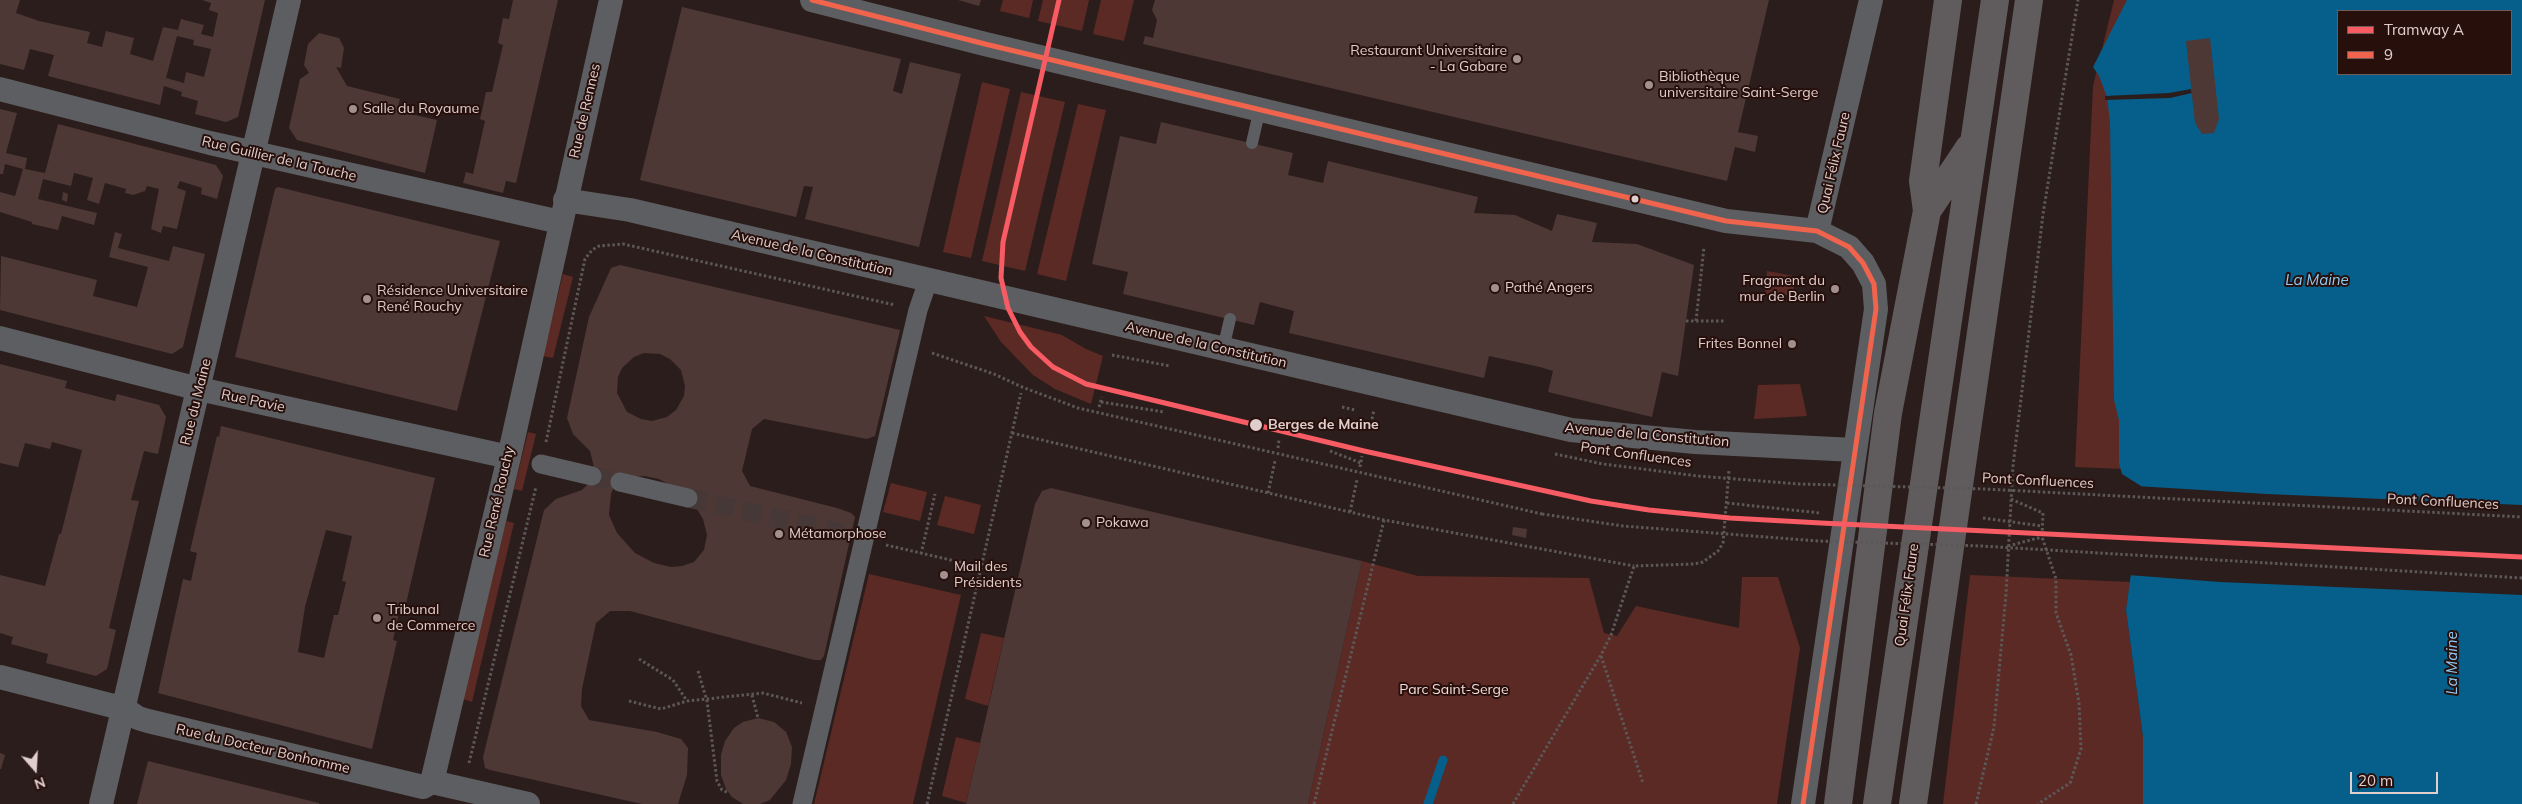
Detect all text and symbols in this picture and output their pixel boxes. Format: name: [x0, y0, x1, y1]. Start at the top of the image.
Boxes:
legend: [2337, 10, 2512, 75]
text: Tramway A: [2384, 20, 2464, 39]
place label: Restaurant Universitaire - La Gabare: [1350, 43, 1507, 75]
text: 9: [2384, 45, 2393, 64]
marker: Restaurant Universitaire - La Gabare: [1511, 53, 1523, 65]
street label: Rue de Rennes: [566, 62, 604, 160]
place label: Bibliothèque universitaire Saint-Serge: [1659, 69, 1818, 102]
marker: Bibliothèque universitaire Saint-Serge: [1643, 79, 1655, 91]
place label: Salle du Royaume: [363, 101, 479, 117]
marker: Salle du Royaume: [347, 103, 359, 115]
street label: Quai Félix Faure: [1814, 110, 1854, 216]
street label: Rue Guillier de la Touche: [200, 133, 358, 185]
unlabelled marker: [1630, 194, 1640, 204]
street label: Avenue de la Constitution: [730, 226, 894, 280]
water label: La Maine: [2285, 271, 2349, 289]
place label: Fragment du mur de Berlin: [1739, 273, 1825, 306]
place label: Pathé Angers: [1505, 280, 1593, 296]
marker: Pathé Angers: [1489, 282, 1501, 294]
place label: Résidence Universitaire René Rouchy: [377, 283, 528, 316]
marker: Fragment du mur de Berlin: [1829, 283, 1841, 295]
marker: Résidence Universitaire René Rouchy: [361, 293, 373, 305]
street label: Avenue de la Constitution: [1124, 318, 1288, 372]
place label: Frites Bonnel: [1698, 336, 1782, 352]
marker: Frites Bonnel: [1786, 338, 1798, 350]
street label: Rue du Maine: [177, 357, 215, 447]
street label: Rue Pavie: [220, 386, 286, 416]
marker: Berges de Maine: [1248, 417, 1264, 433]
place label: Berges de Maine: [1268, 417, 1379, 433]
street label: Avenue de la Constitution: [1564, 419, 1730, 451]
street label: Pont Confluences: [1579, 439, 1693, 471]
street label: Rue René Rouchy: [476, 445, 518, 559]
street label: Pont Confluences: [1982, 470, 2094, 492]
street label: Pont Confluences: [2387, 491, 2499, 513]
place label: Pokawa: [1096, 515, 1149, 531]
marker: Pokawa: [1080, 517, 1092, 529]
place label: Métamorphose: [789, 526, 886, 542]
marker: Métamorphose: [773, 528, 785, 540]
street label: Quai Félix Faure: [1891, 542, 1923, 648]
place label: Mail des Présidents: [954, 559, 1022, 592]
marker: Mail des Présidents: [938, 569, 950, 581]
place label: Tribunal de Commerce: [387, 602, 475, 634]
marker: Tribunal de Commerce: [371, 612, 383, 624]
water label: La Maine: [2443, 631, 2461, 695]
park label: Parc Saint-Serge: [1399, 682, 1509, 698]
street label: Rue du Docteur Bonhomme: [174, 721, 352, 777]
north arrow: [10, 744, 60, 794]
scale bar: [2352, 762, 2440, 794]
text: 20 m: [2358, 771, 2393, 790]
text: N: [32, 773, 48, 793]

